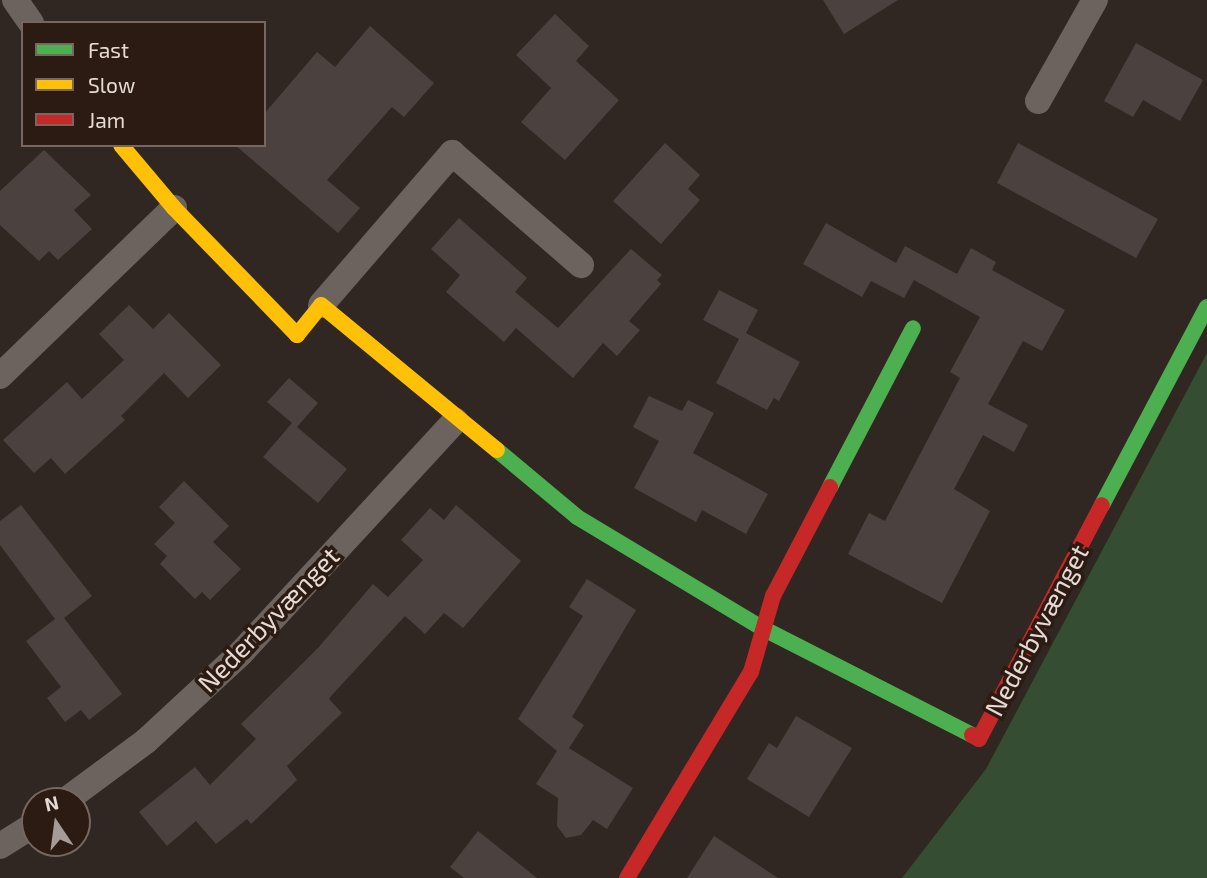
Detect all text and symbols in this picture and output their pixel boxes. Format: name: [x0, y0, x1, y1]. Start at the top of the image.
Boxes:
legend: [21, 21, 266, 147]
text: Fast: [88, 37, 129, 62]
text: Slow: [88, 72, 135, 97]
text: Jam: [88, 107, 125, 132]
street label: Nederbyvænget: [978, 539, 1094, 721]
street label: Nederbyvænget: [191, 540, 345, 698]
north arrow: [21, 787, 91, 857]
text: N: [42, 790, 61, 816]

